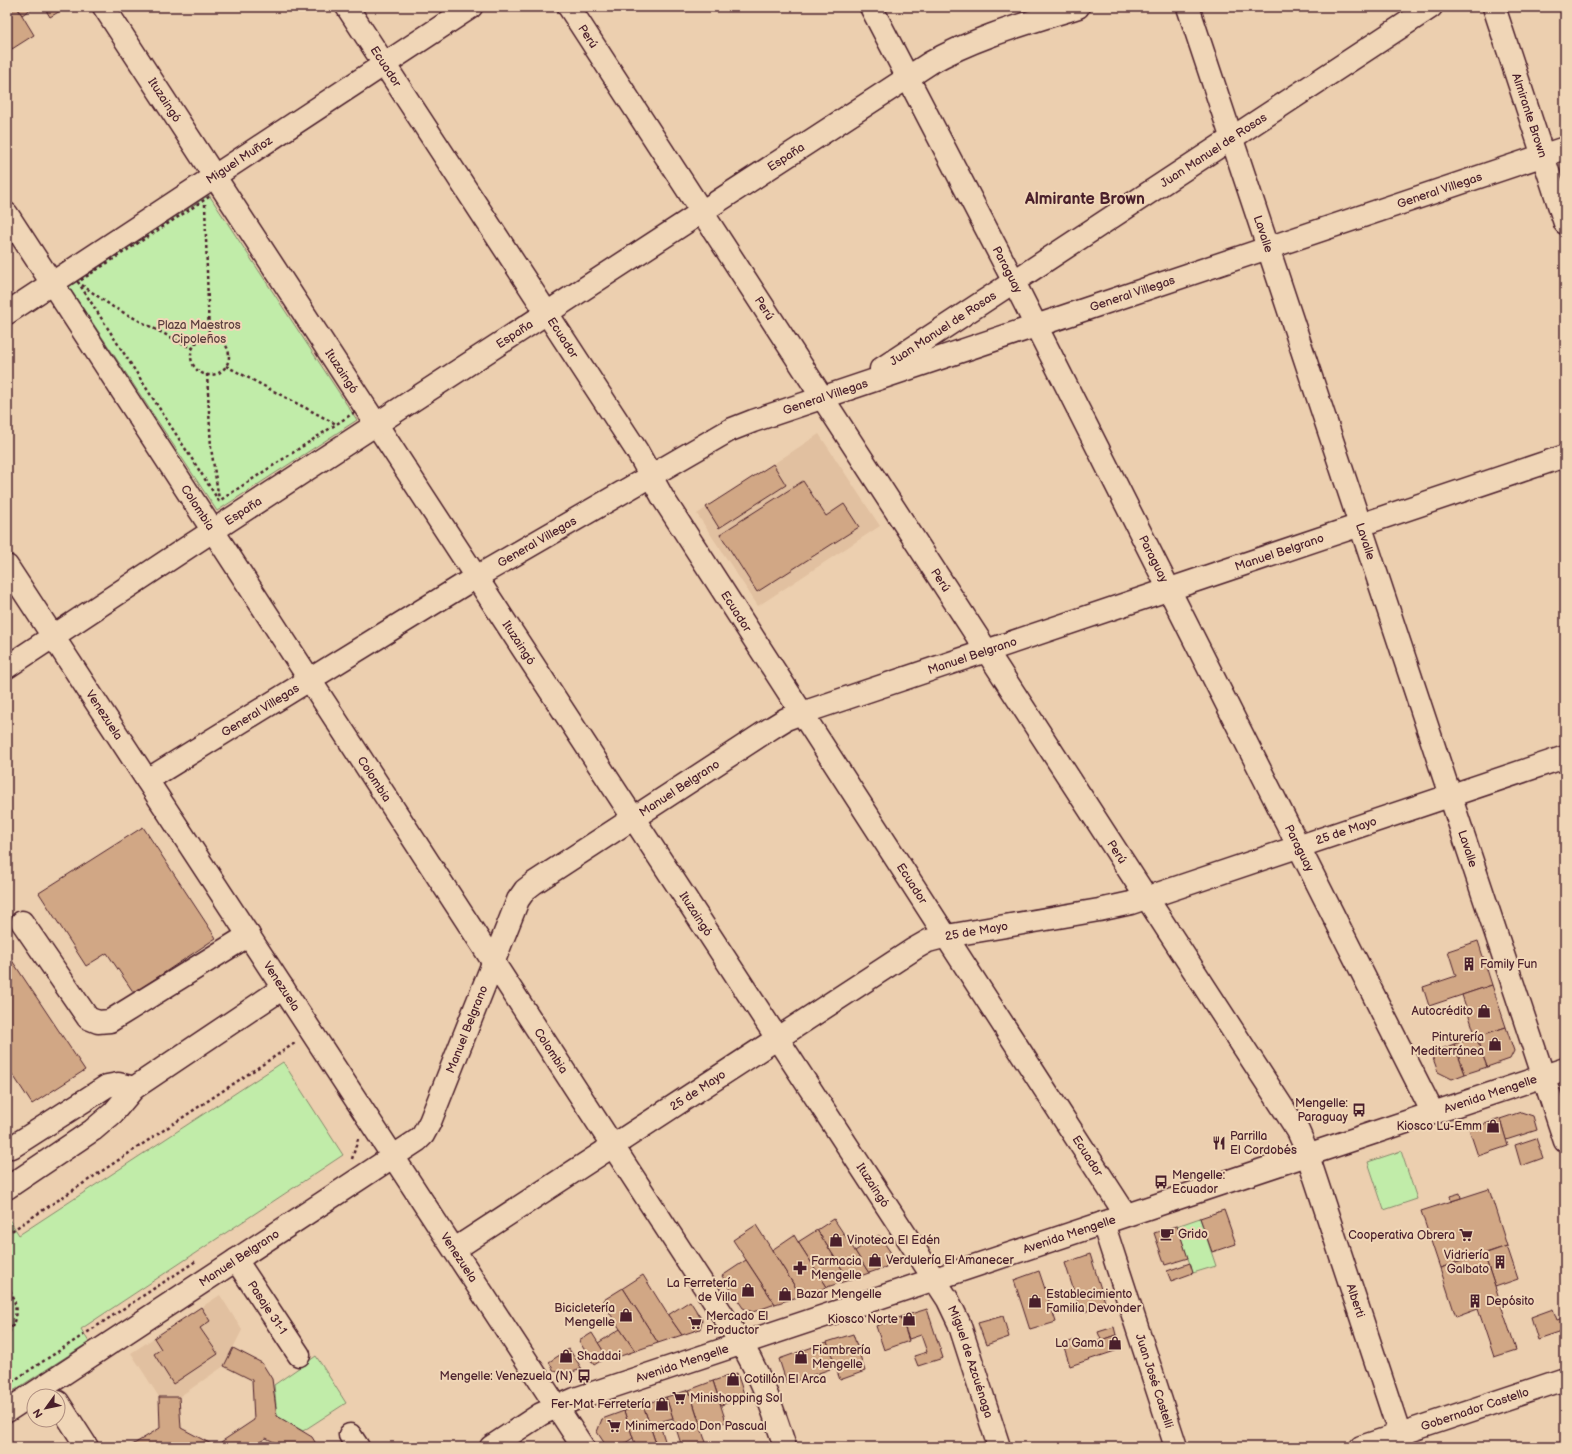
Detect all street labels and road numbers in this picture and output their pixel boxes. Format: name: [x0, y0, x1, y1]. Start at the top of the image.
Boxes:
street label: Perú: [575, 22, 601, 51]
street label: Ecuador: [367, 43, 405, 90]
street label: Almirante Brown: [1509, 71, 1551, 160]
street label: Ituzaingó: [145, 75, 185, 125]
street label: Juan Manuel de Rosas: [1157, 110, 1270, 191]
street label: Miguel Muñoz: [203, 133, 275, 187]
street label: España: [765, 139, 807, 175]
street label: General Villegas: [1395, 169, 1484, 211]
street label: Lavalle: [1250, 213, 1277, 254]
street label: Paraguay: [989, 244, 1026, 296]
street label: General Villegas: [1088, 272, 1177, 315]
street label: Juan Manuel de Rosas: [887, 288, 999, 369]
street label: Perú: [751, 294, 777, 323]
street label: Ecuador: [544, 314, 582, 362]
street label: España: [493, 316, 536, 352]
street label: Ituzaingó: [322, 346, 362, 396]
street label: General Villegas: [781, 375, 870, 418]
street label: Colombia: [178, 482, 218, 533]
street label: España: [222, 493, 265, 529]
street label: General Villegas: [495, 513, 579, 570]
street label: Lavalle: [1352, 521, 1379, 562]
street label: Manuel Belgrano: [1233, 530, 1326, 574]
street label: Paraguay: [1135, 533, 1172, 585]
street label: Perú: [928, 565, 954, 595]
street label: Ecuador: [717, 588, 755, 635]
street label: Ituzaingó: [499, 618, 539, 668]
street label: Manuel Belgrano: [926, 634, 1019, 678]
street label: General Villegas: [218, 680, 302, 740]
street label: Venezuela: [83, 687, 126, 743]
street label: Colombia: [354, 754, 395, 805]
street label: Manuel Belgrano: [636, 756, 722, 820]
street label: 25 de Mayo: [1314, 813, 1379, 848]
street label: Paraguay: [1281, 822, 1318, 875]
street label: Lavalle: [1455, 828, 1481, 869]
street label: Perú: [1104, 837, 1130, 866]
street label: Ecuador: [893, 860, 931, 907]
street label: Ituzaingó: [676, 889, 716, 939]
street label: 25 de Mayo: [944, 918, 1009, 944]
street label: Venezuela: [260, 958, 304, 1014]
street label: Manuel Belgrano: [443, 983, 491, 1075]
street label: Colombia: [531, 1025, 571, 1076]
street label: 25 de Mayo: [667, 1067, 729, 1114]
street label: Avenida Mengelle: [1442, 1071, 1539, 1116]
street label: Ecuador: [1069, 1132, 1107, 1180]
street label: Ituzaingó: [853, 1160, 893, 1210]
street label: Avenida Mengelle: [1021, 1212, 1118, 1257]
street label: Manuel Belgrano: [196, 1226, 282, 1290]
street label: Venezuela: [437, 1230, 481, 1285]
street label: Pasaje 31-1: [244, 1278, 291, 1337]
street label: Alberti: [1343, 1282, 1368, 1320]
street label: Miguel de Azcuénaga: [944, 1303, 997, 1420]
street label: Juan José Castelli: [1132, 1332, 1177, 1430]
street label: Avenida Mengelle: [634, 1341, 731, 1386]
street label: Gobernador Castello: [1419, 1384, 1531, 1434]

